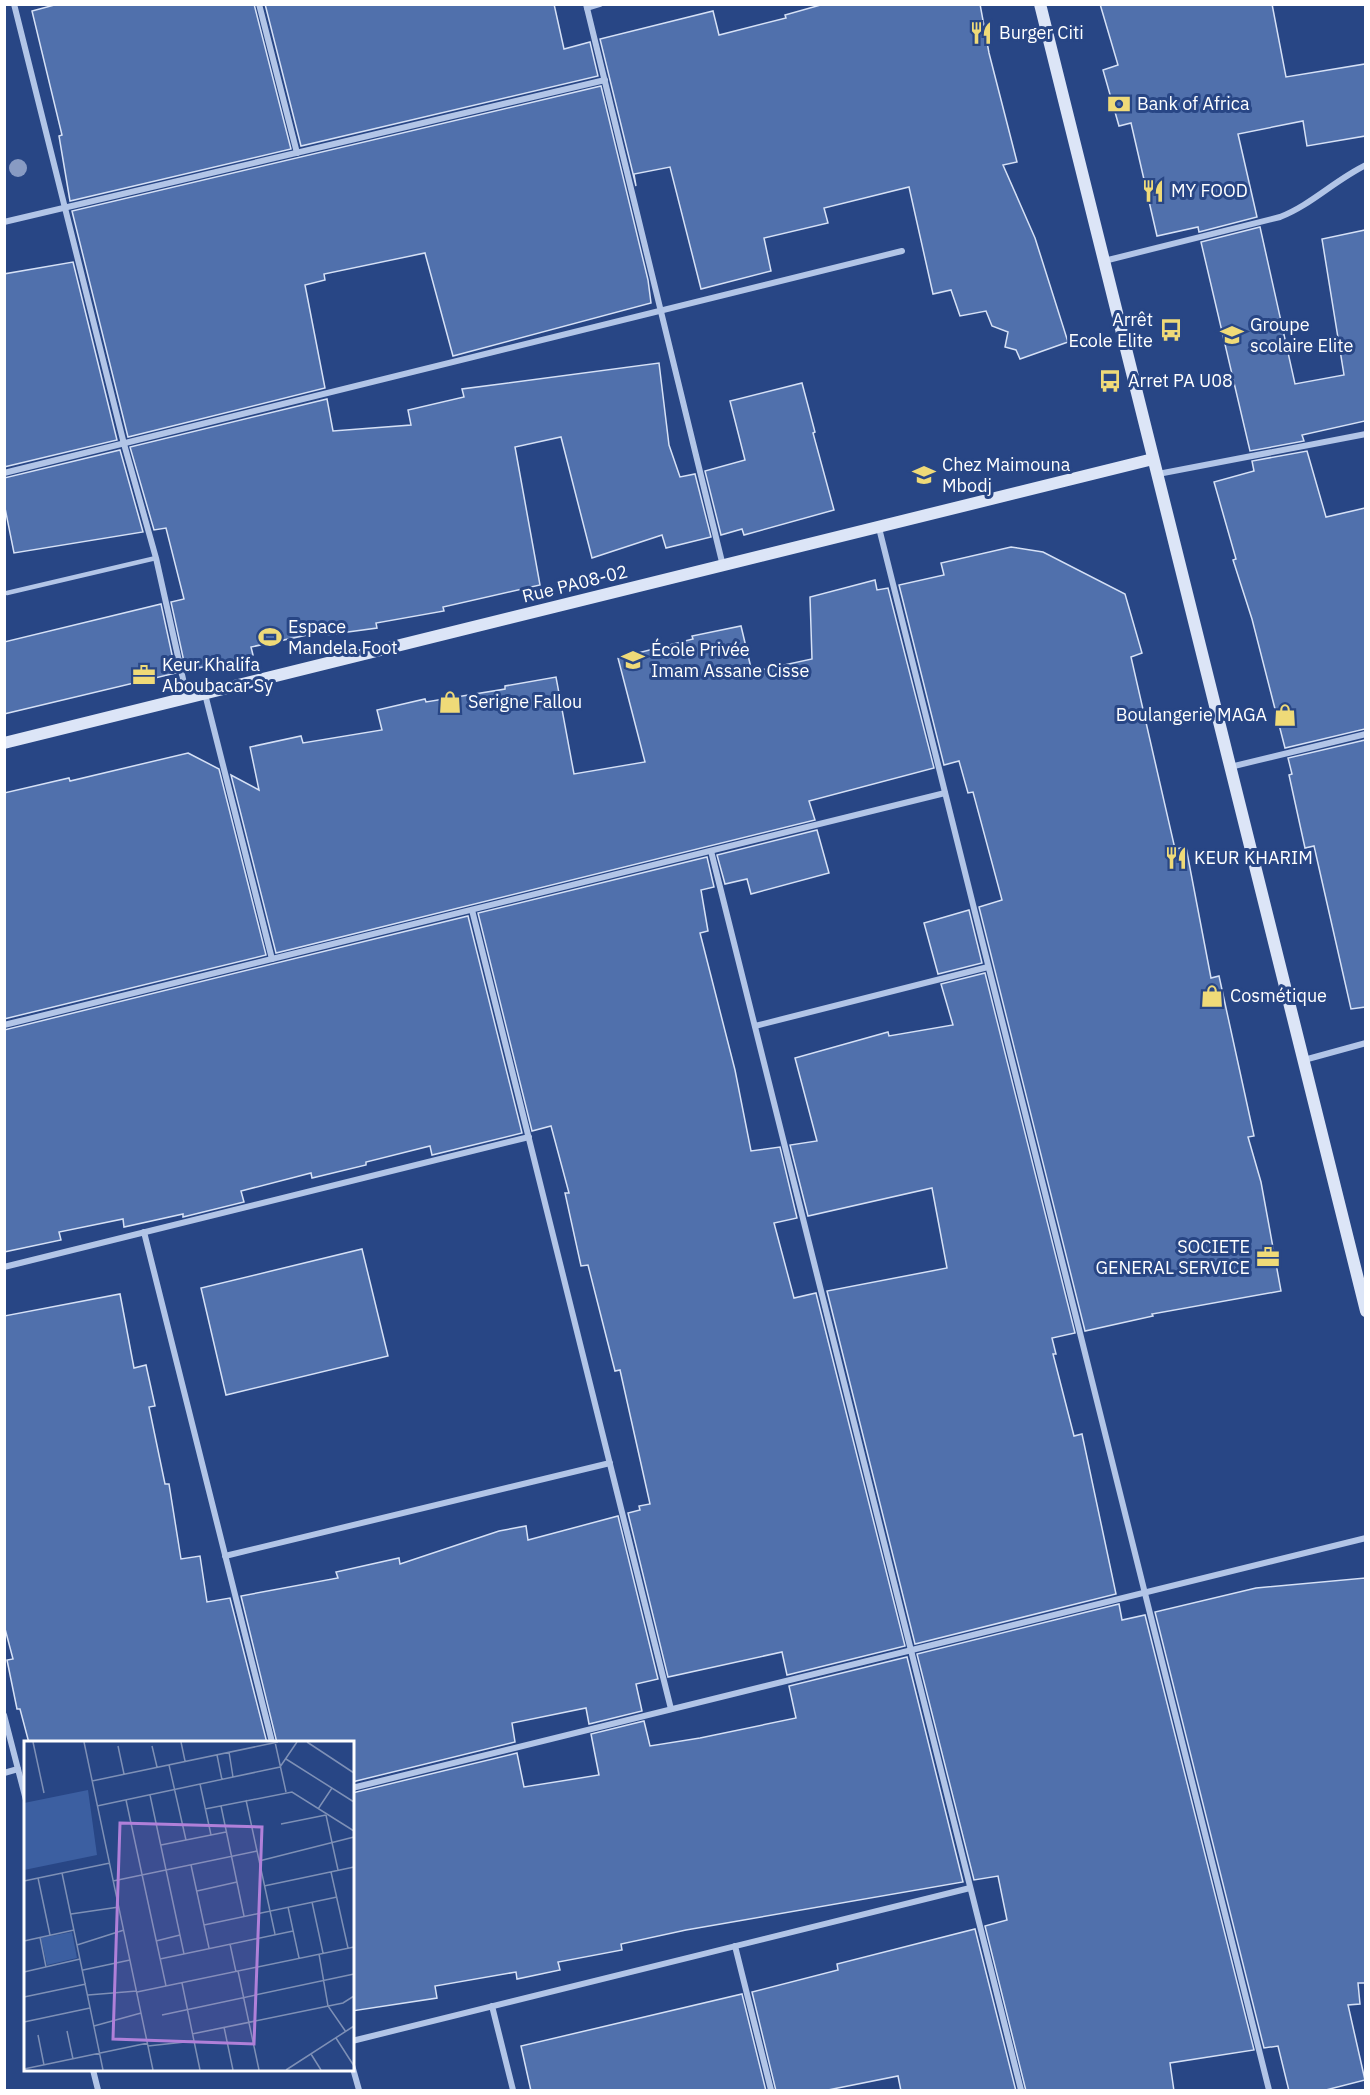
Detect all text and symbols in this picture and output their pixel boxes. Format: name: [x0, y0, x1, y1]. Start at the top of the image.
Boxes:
restaurant icon: Burger Citi: [968, 20, 994, 46]
place label: Burger Citi: [999, 21, 1084, 44]
bank icon: Bank of Africa: [1106, 91, 1132, 117]
place label: Bank of Africa: [1137, 92, 1250, 115]
restaurant icon: MY FOOD: [1140, 178, 1166, 204]
place label: MY FOOD: [1171, 179, 1248, 202]
place label: Arrêt Ecole Elite: [1069, 308, 1153, 352]
place label: Groupe scolaire Elite: [1250, 313, 1354, 357]
bus stop icon: Arrêt Ecole Elite: [1158, 317, 1184, 343]
school or university icon: Groupe scolaire Elite: [1219, 322, 1245, 348]
bus stop icon: Arret PA U08: [1097, 368, 1123, 394]
place label: Arret PA U08: [1128, 369, 1233, 392]
place label: Chez Maimouna Mbodj: [942, 453, 1071, 497]
school or university icon: Chez Maimouna Mbodj: [911, 462, 937, 488]
street label: Rue PA08-02: [520, 559, 630, 608]
place label: Espace Mandela Foot: [288, 615, 398, 659]
sports icon: Espace Mandela Foot: [257, 624, 283, 650]
place label: École Privée Imam Assane Cisse: [651, 638, 810, 682]
school or university icon: École Privée Imam Assane Cisse: [620, 647, 646, 673]
place label: Keur Khalifa Aboubacar Sy: [162, 653, 273, 697]
office icon: Keur Khalifa Aboubacar Sy: [131, 662, 157, 688]
shop icon: Serigne Fallou: [437, 689, 463, 715]
place label: Serigne Fallou: [468, 690, 582, 713]
shop icon: Boulangerie MAGA: [1272, 702, 1298, 728]
place label: Boulangerie MAGA: [1116, 703, 1267, 726]
restaurant icon: KEUR KHARIM: [1163, 845, 1189, 871]
place label: KEUR KHARIM: [1194, 846, 1313, 869]
shop icon: Cosmétique: [1199, 983, 1225, 1009]
place label: Cosmétique: [1230, 984, 1327, 1007]
place label: SOCIETE GENERAL SERVICE: [1096, 1235, 1250, 1279]
office icon: SOCIETE GENERAL SERVICE: [1255, 1244, 1281, 1270]
inset map: [24, 1741, 354, 2071]

